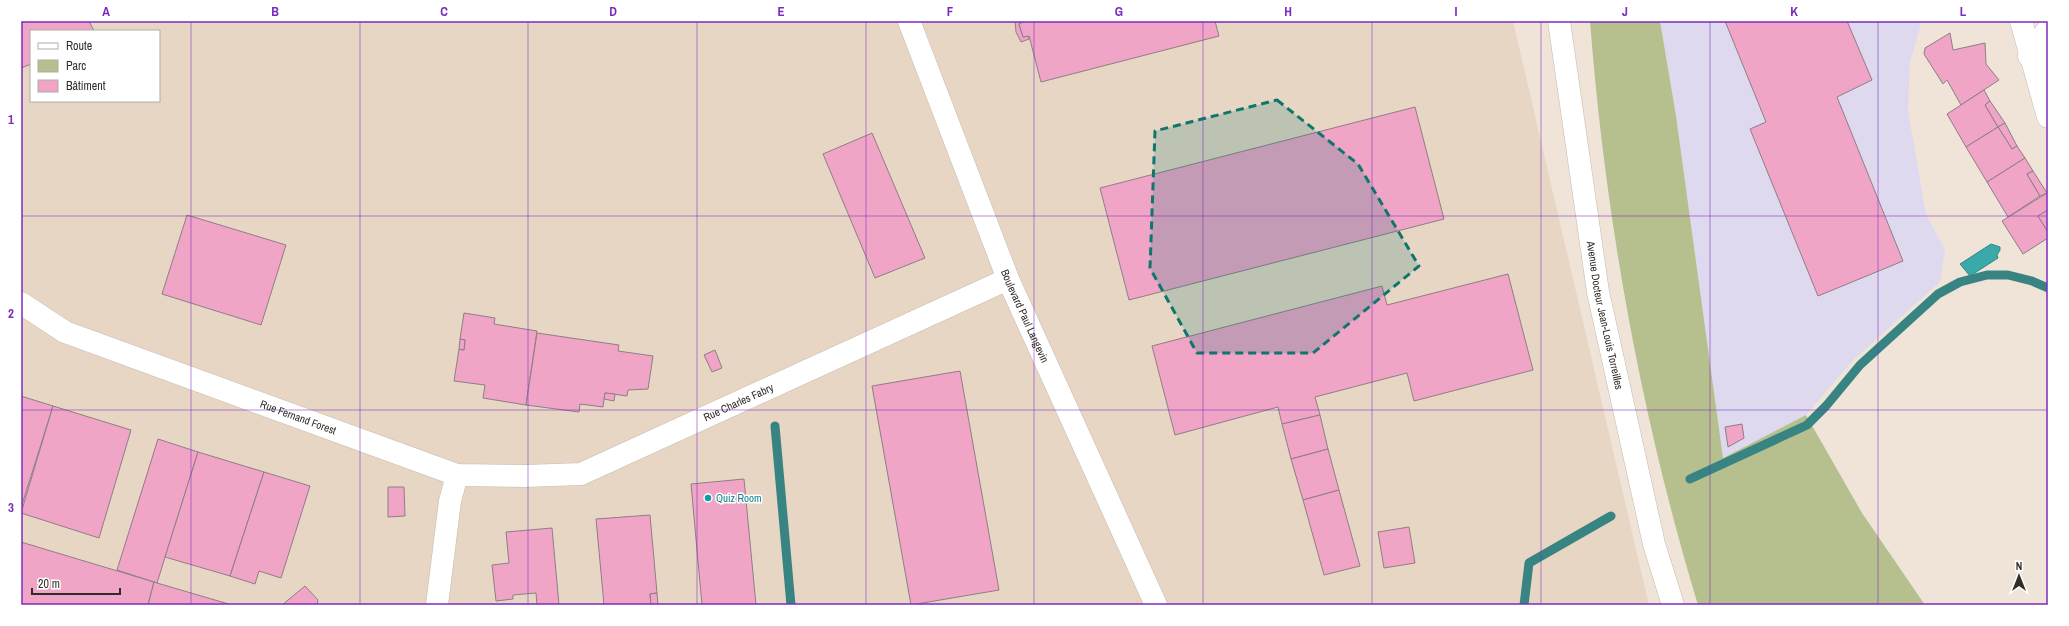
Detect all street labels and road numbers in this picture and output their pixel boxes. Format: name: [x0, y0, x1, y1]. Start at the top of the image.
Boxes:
street label: Avenue Docteur Jean-Louis Torreilles: [1584, 239, 1627, 391]
street label: Boulevard Paul Langevin: [998, 267, 1052, 365]
street label: Rue Charles Fabry: [701, 380, 776, 424]
street label: Rue Fernand Forest: [258, 397, 339, 438]

